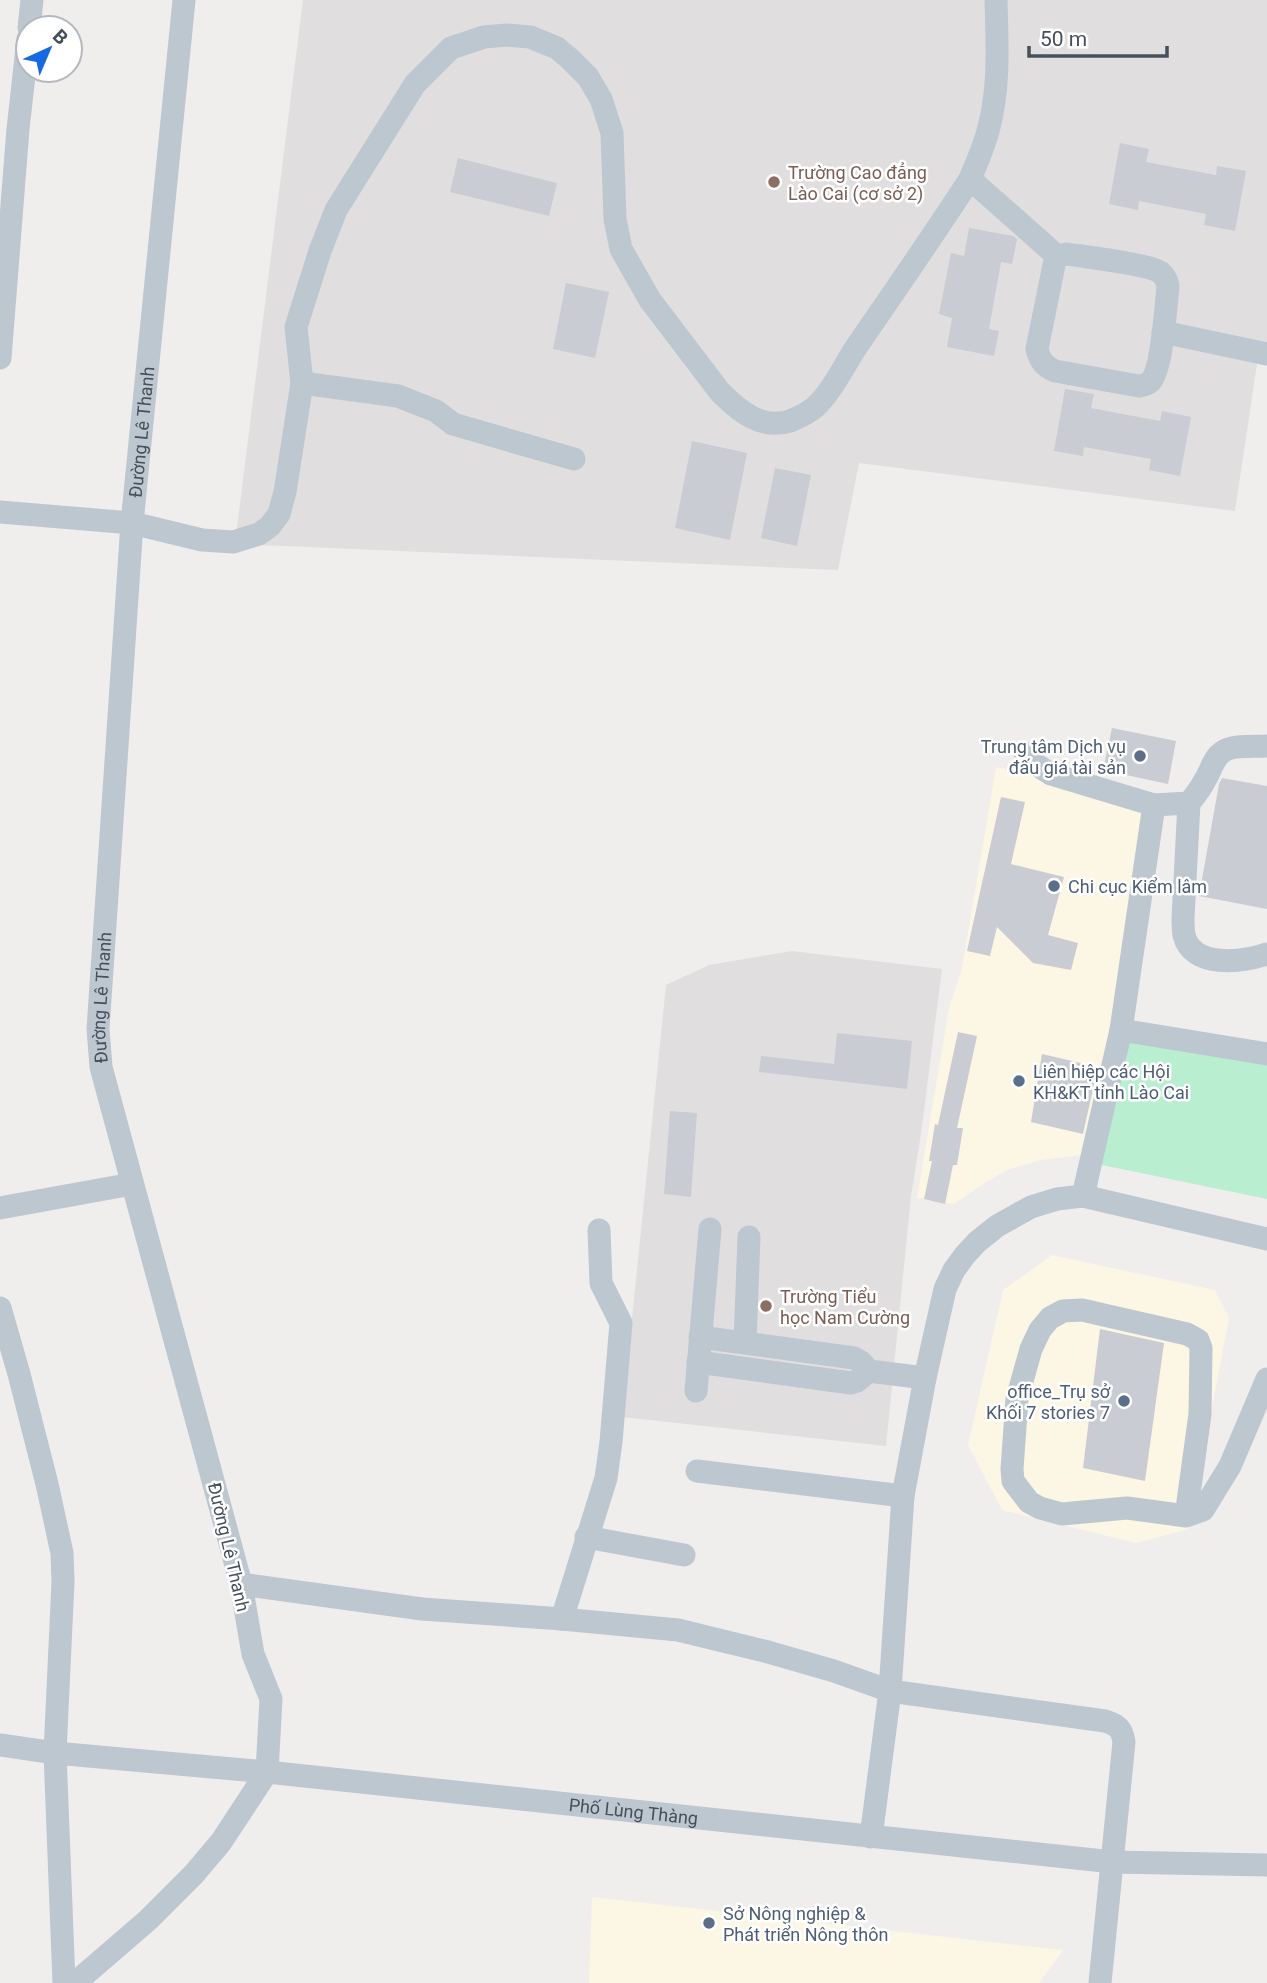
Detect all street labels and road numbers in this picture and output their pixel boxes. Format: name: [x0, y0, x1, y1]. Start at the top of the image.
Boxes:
street label: Đường Lê Thanh: [124, 365, 158, 499]
street label: Đường Lê Thanh: [87, 931, 115, 1064]
street label: Đường Lê Thanh: [204, 1480, 254, 1614]
street label: Phố Lùng Thàng: [568, 1794, 699, 1828]

